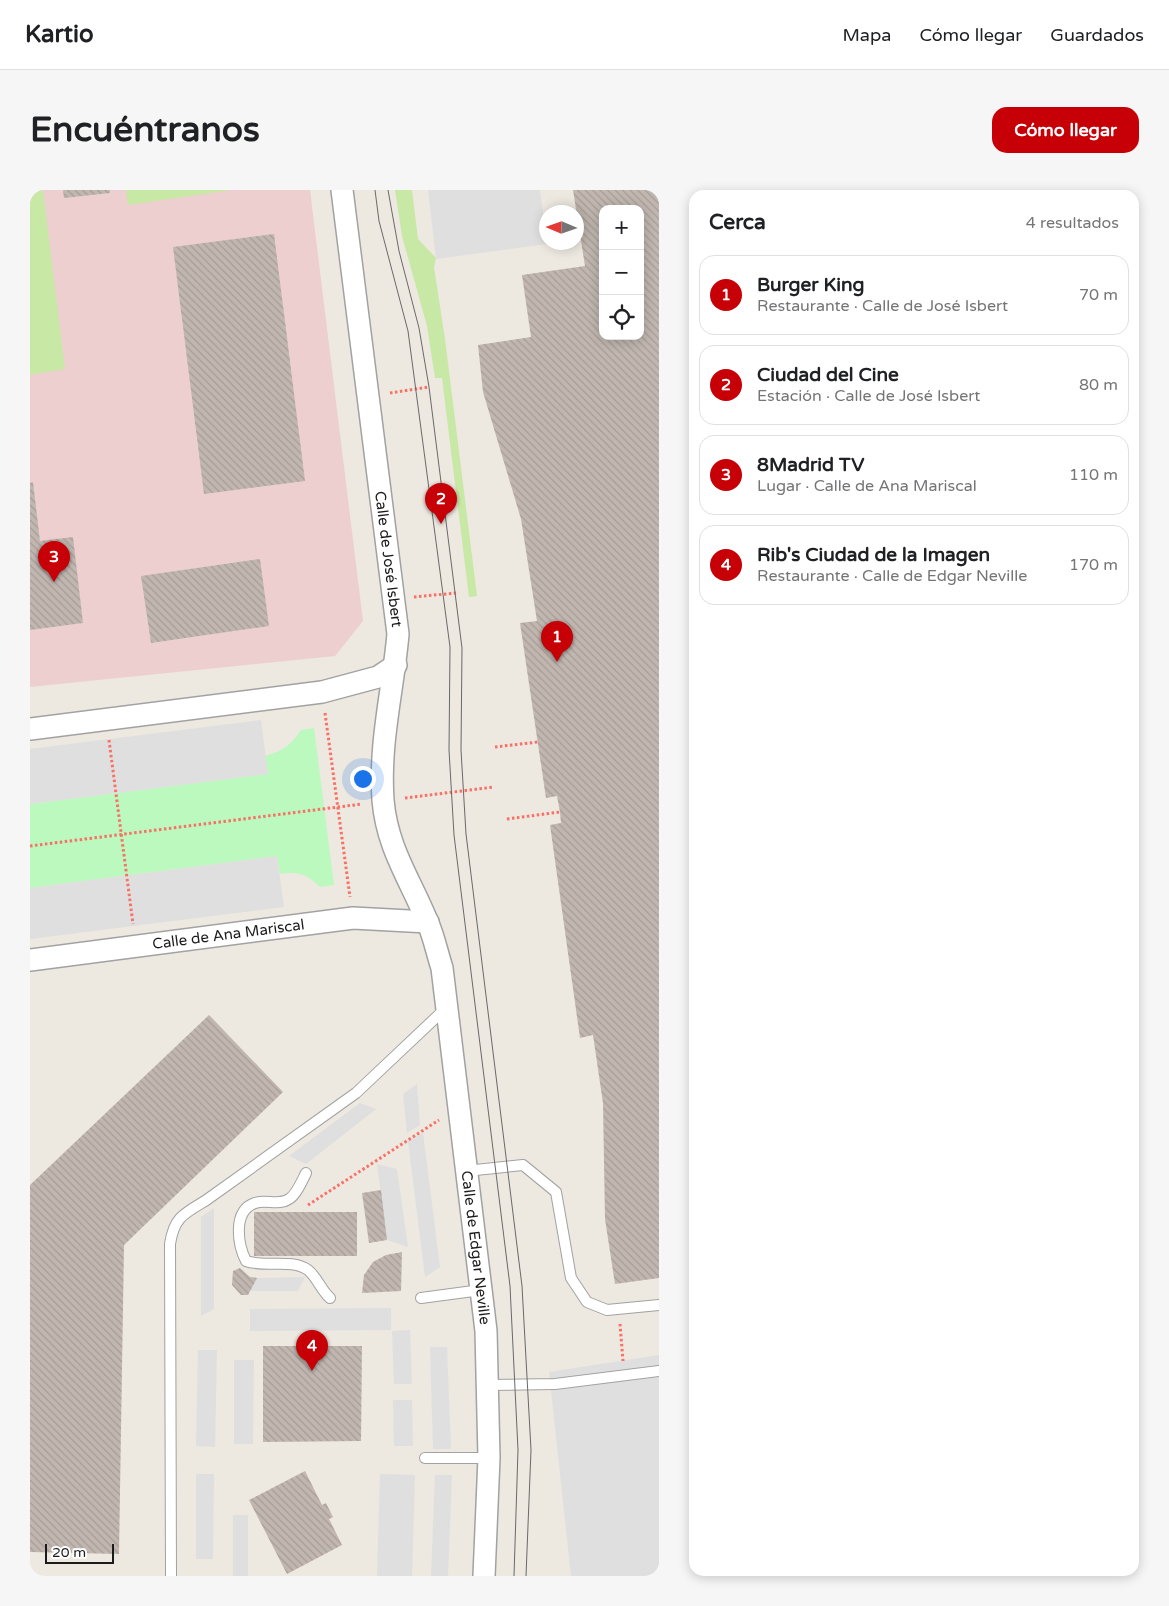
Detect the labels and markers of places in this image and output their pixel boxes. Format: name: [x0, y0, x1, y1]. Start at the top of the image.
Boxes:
pin: 2: [425, 483, 457, 524]
pin: 3: [38, 541, 70, 582]
pin: 1: [541, 621, 573, 662]
pin: 4: [296, 1330, 328, 1371]

